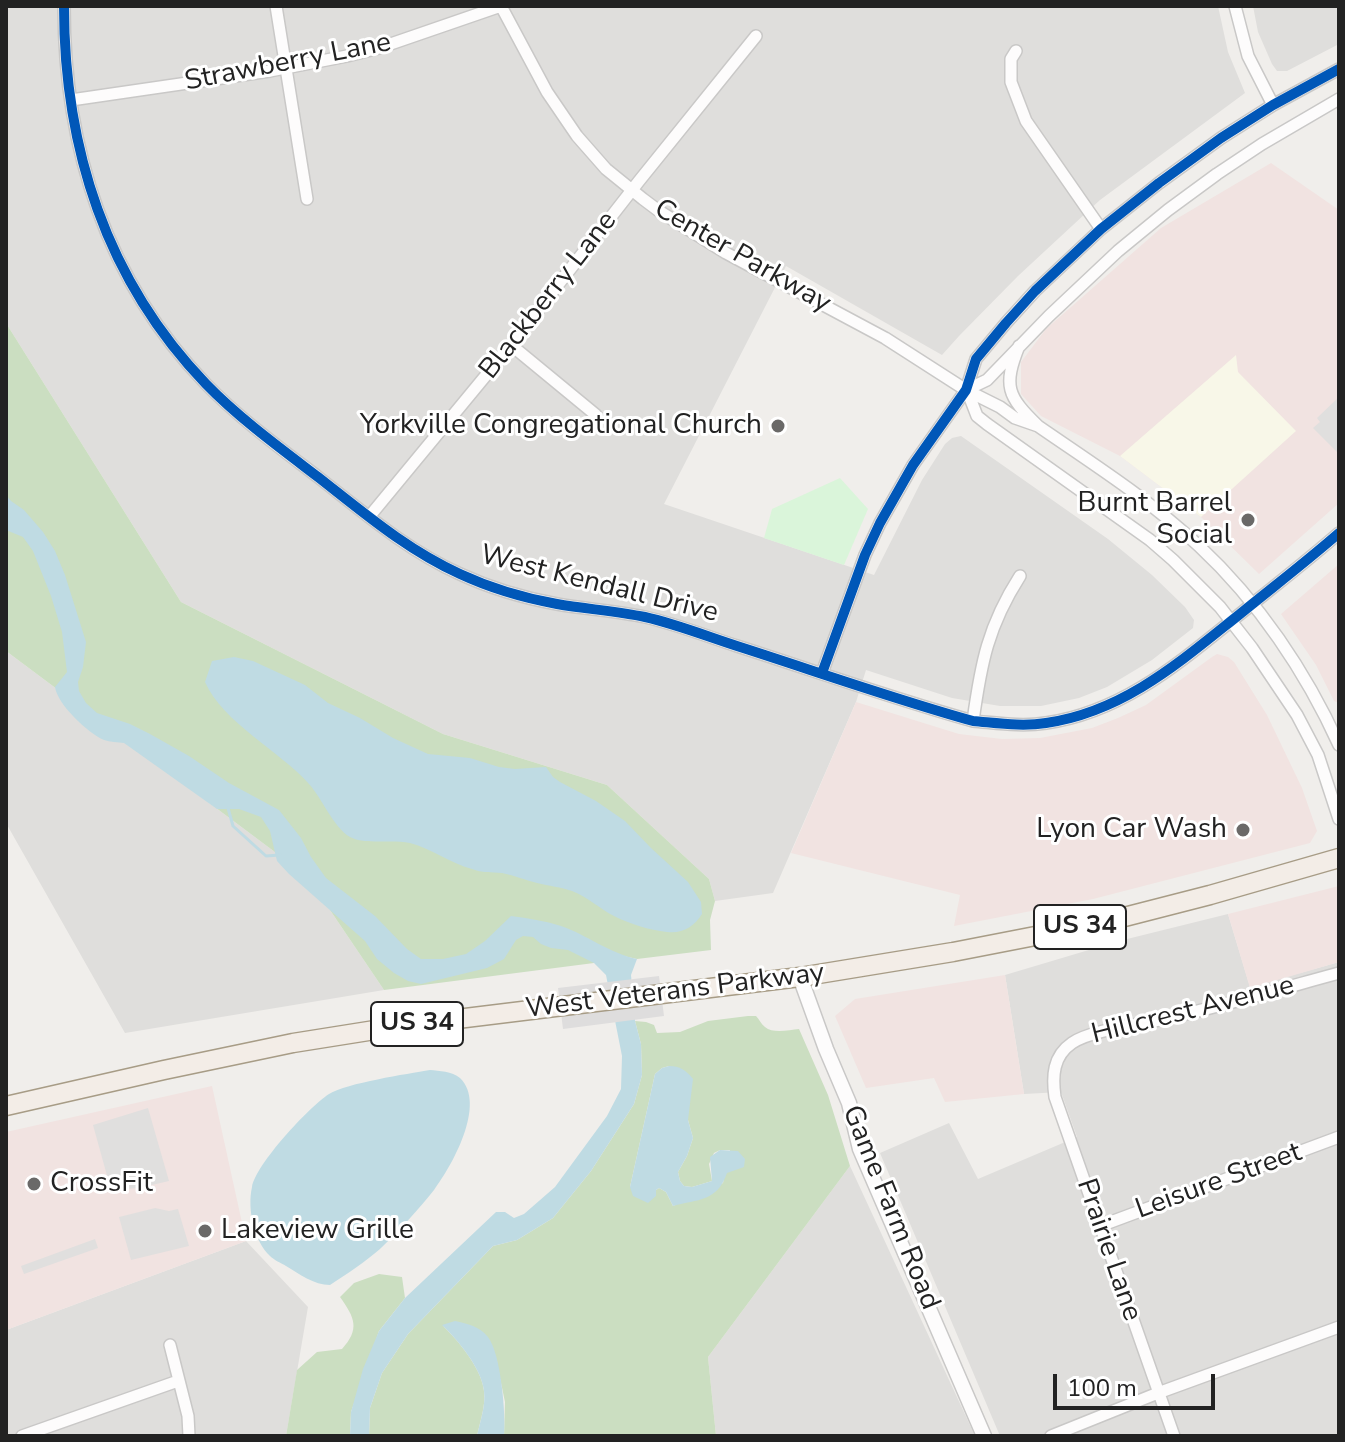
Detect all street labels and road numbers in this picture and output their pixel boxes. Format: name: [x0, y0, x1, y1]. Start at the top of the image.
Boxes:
street label: Strawberry Lane: [182, 27, 394, 99]
street label: Center Parkway: [648, 193, 836, 321]
street label: Blackberry Lane: [473, 205, 625, 387]
street label: West Kendall Drive: [477, 539, 721, 631]
road number: US 34: [1034, 905, 1126, 949]
street label: West Veterans Parkway: [524, 957, 826, 1027]
street label: Hillcrest Avenue: [1088, 970, 1298, 1052]
road number: US 34: [371, 1002, 463, 1046]
street label: Game Farm Road: [834, 1101, 946, 1315]
street label: Leisure Street: [1132, 1136, 1306, 1228]
street label: Prairie Lane: [1068, 1175, 1148, 1325]

